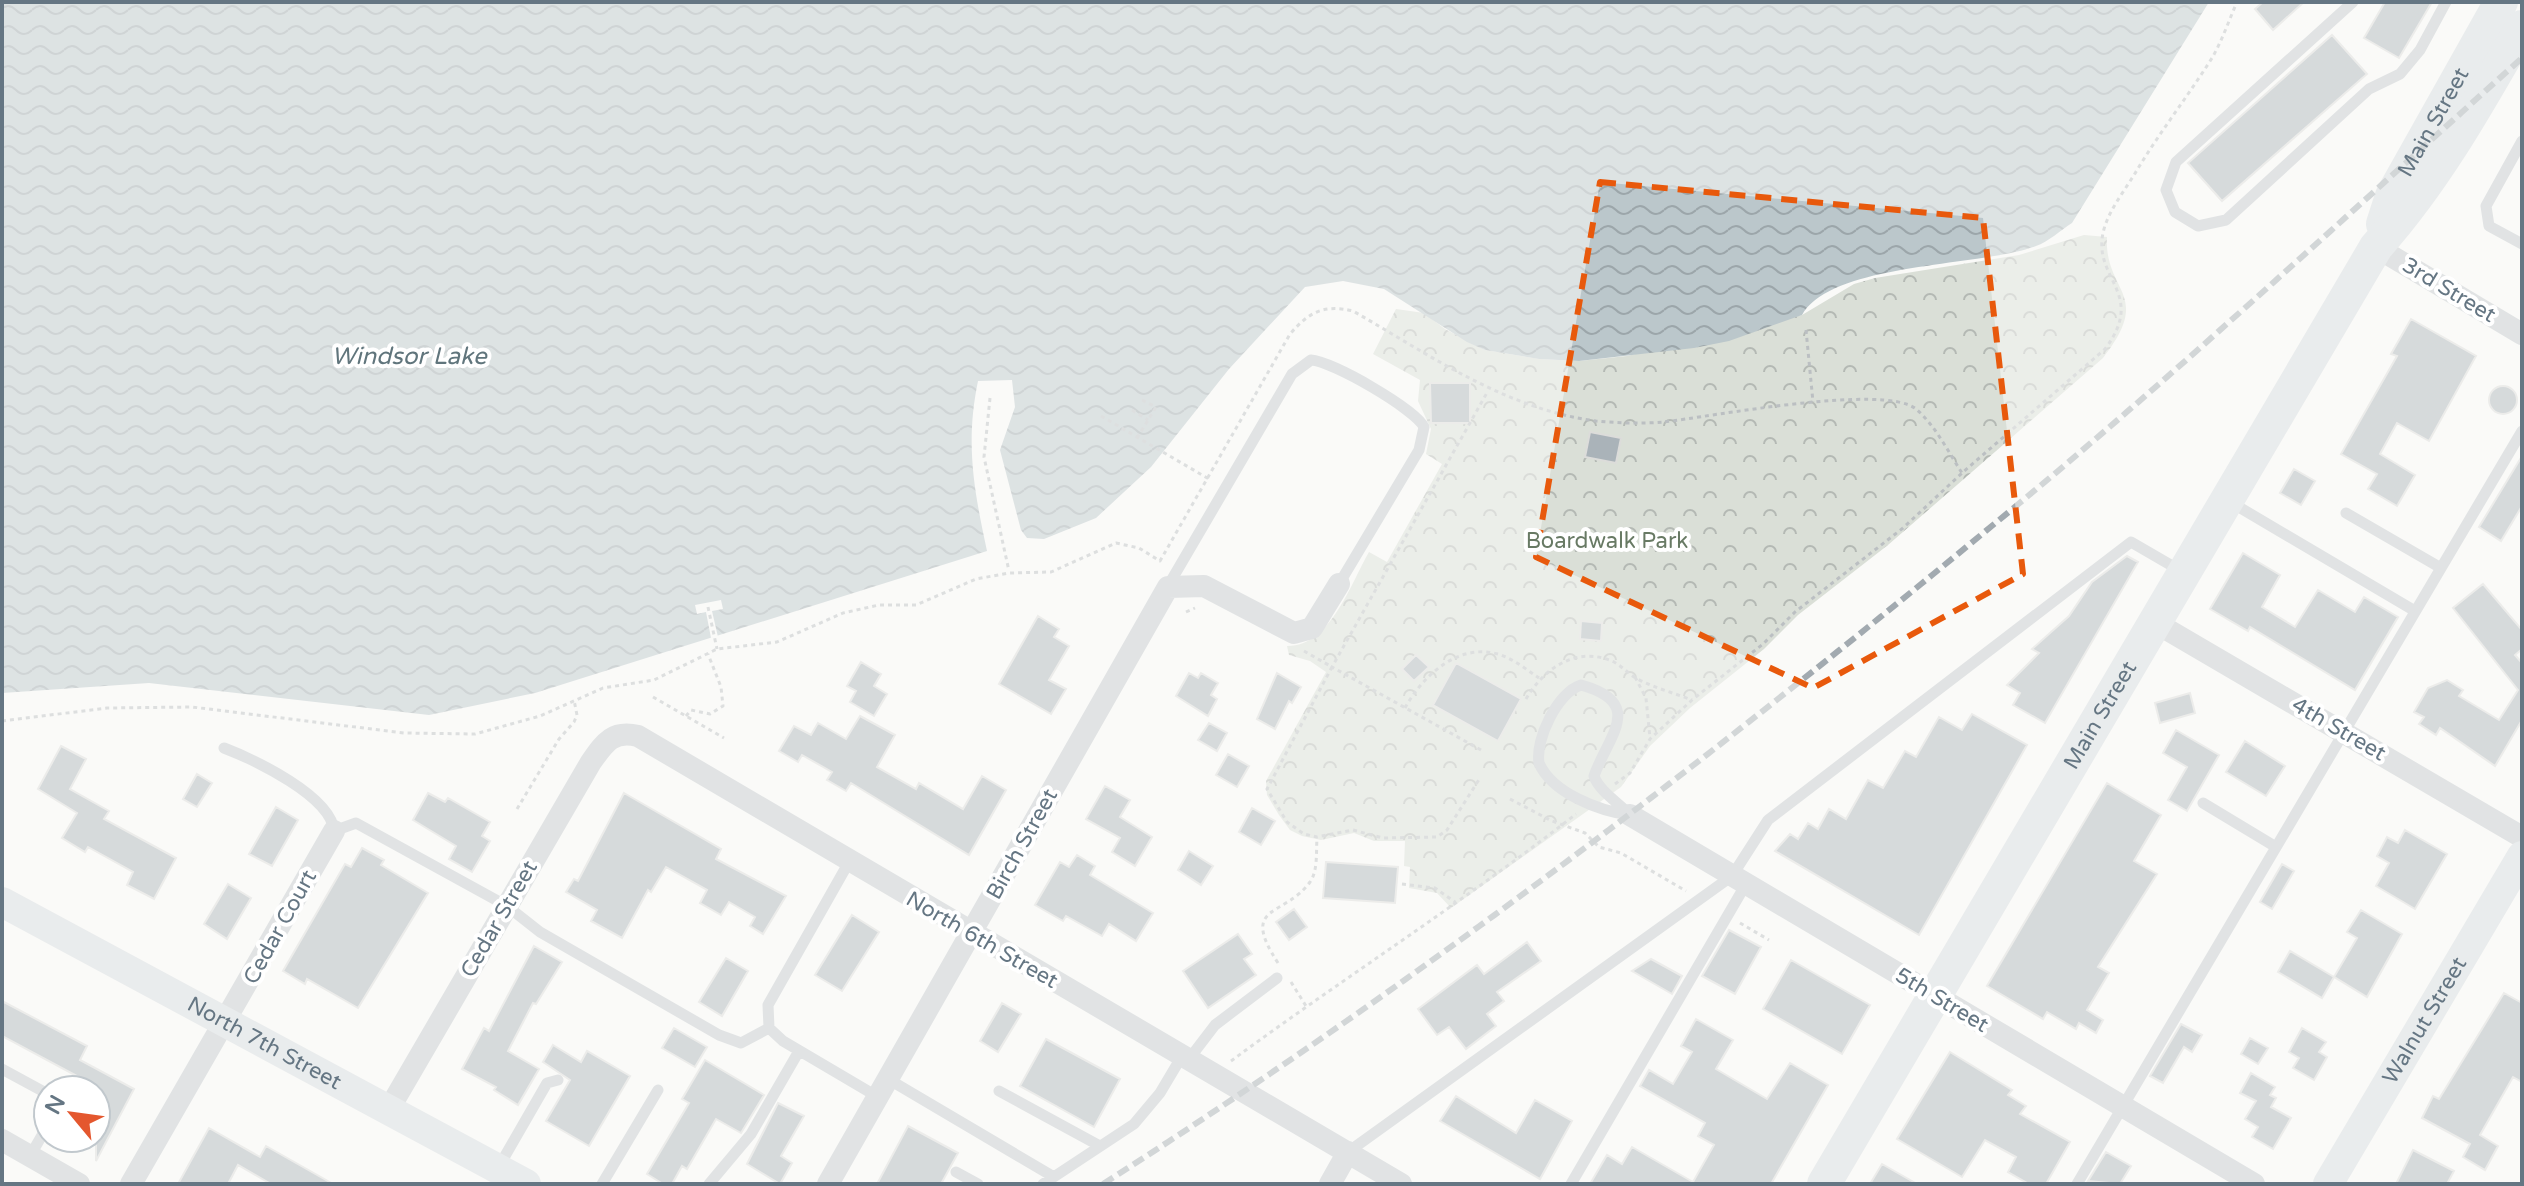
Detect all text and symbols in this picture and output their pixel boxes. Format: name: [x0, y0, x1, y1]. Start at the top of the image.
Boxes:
street label: Main Street: [2392, 63, 2474, 181]
street label: 3rd Street: [2398, 252, 2500, 328]
water label: Windsor Lake: [331, 342, 488, 371]
park label: Boardwalk Park: [1526, 528, 1688, 554]
street label: Main Street: [2058, 656, 2142, 774]
street label: 4th Street: [2287, 692, 2391, 766]
street label: Birch Street: [981, 784, 1063, 904]
street label: Cedar Street: [455, 856, 543, 982]
street label: Cedar Court: [238, 865, 322, 989]
street label: North 6th Street: [901, 886, 1063, 994]
street label: Walnut Street: [2377, 952, 2472, 1089]
street label: 5th Street: [1891, 962, 1993, 1038]
street label: North 7th Street: [183, 991, 346, 1095]
north arrow: [32, 1074, 112, 1154]
text: N: [40, 1091, 71, 1119]

